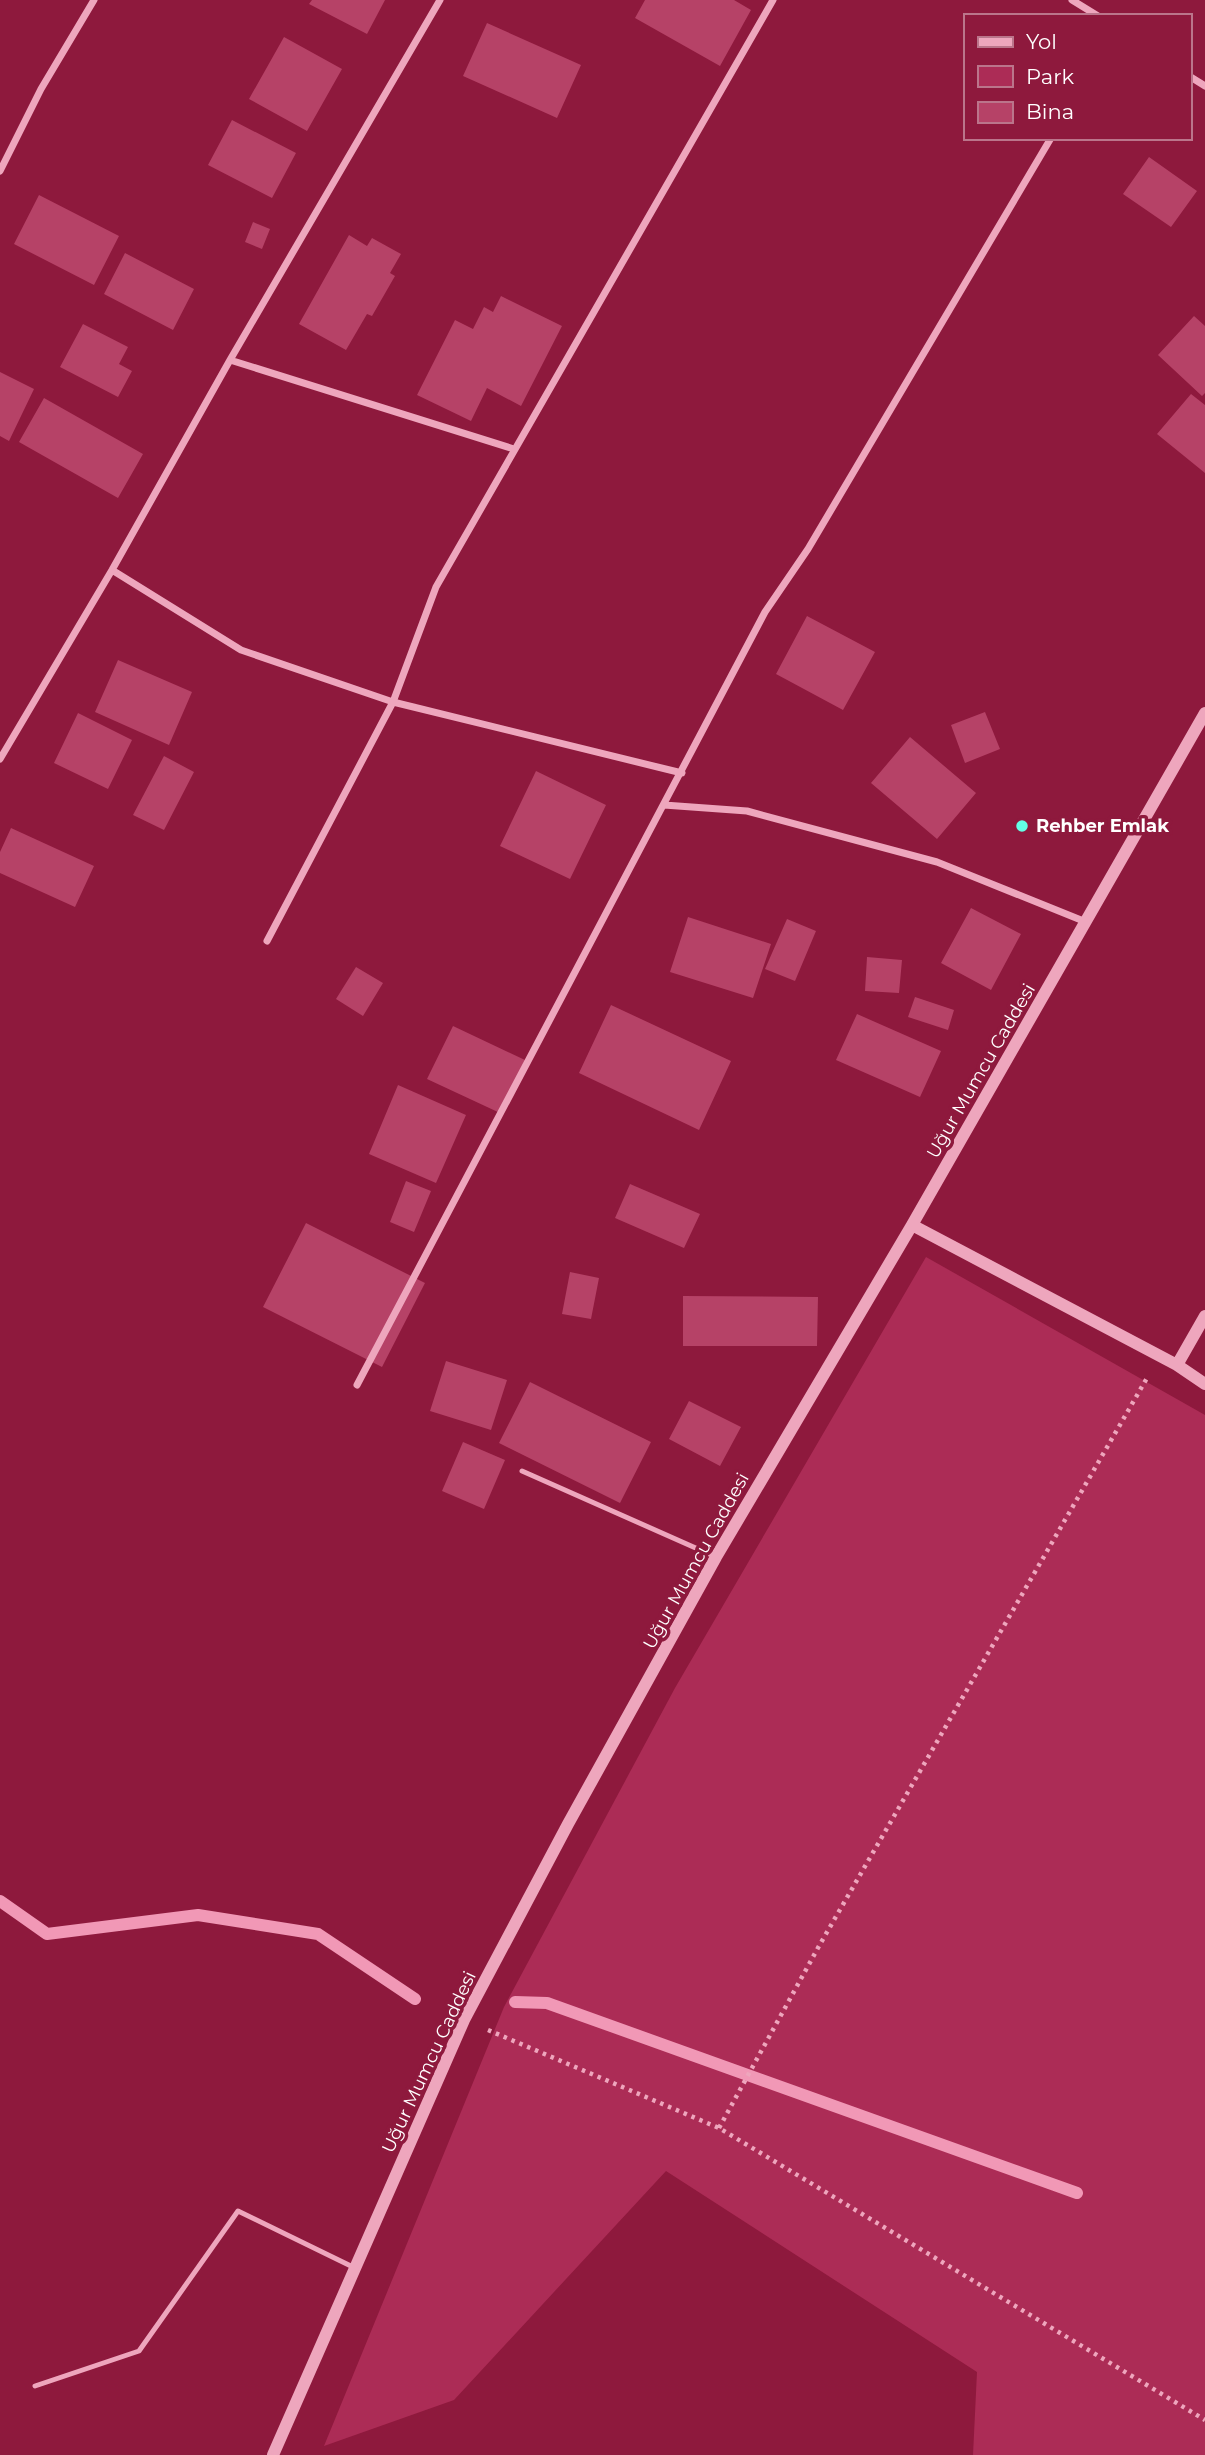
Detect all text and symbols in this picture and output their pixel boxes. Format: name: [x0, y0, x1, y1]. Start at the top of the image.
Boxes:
legend: [964, 14, 1191, 140]
text: Yol: [1026, 29, 1057, 54]
text: Park: [1026, 64, 1074, 89]
text: Bina: [1026, 99, 1074, 124]
place label: Rehber Emlak: [1036, 815, 1169, 837]
marker: Rehber Emlak: [1014, 818, 1030, 834]
street label: Uğur Mumcu Caddesi: [922, 980, 1040, 1162]
street label: Uğur Mumcu Caddesi: [638, 1469, 754, 1653]
street label: Uğur Mumcu Caddesi: [377, 1968, 481, 2156]

